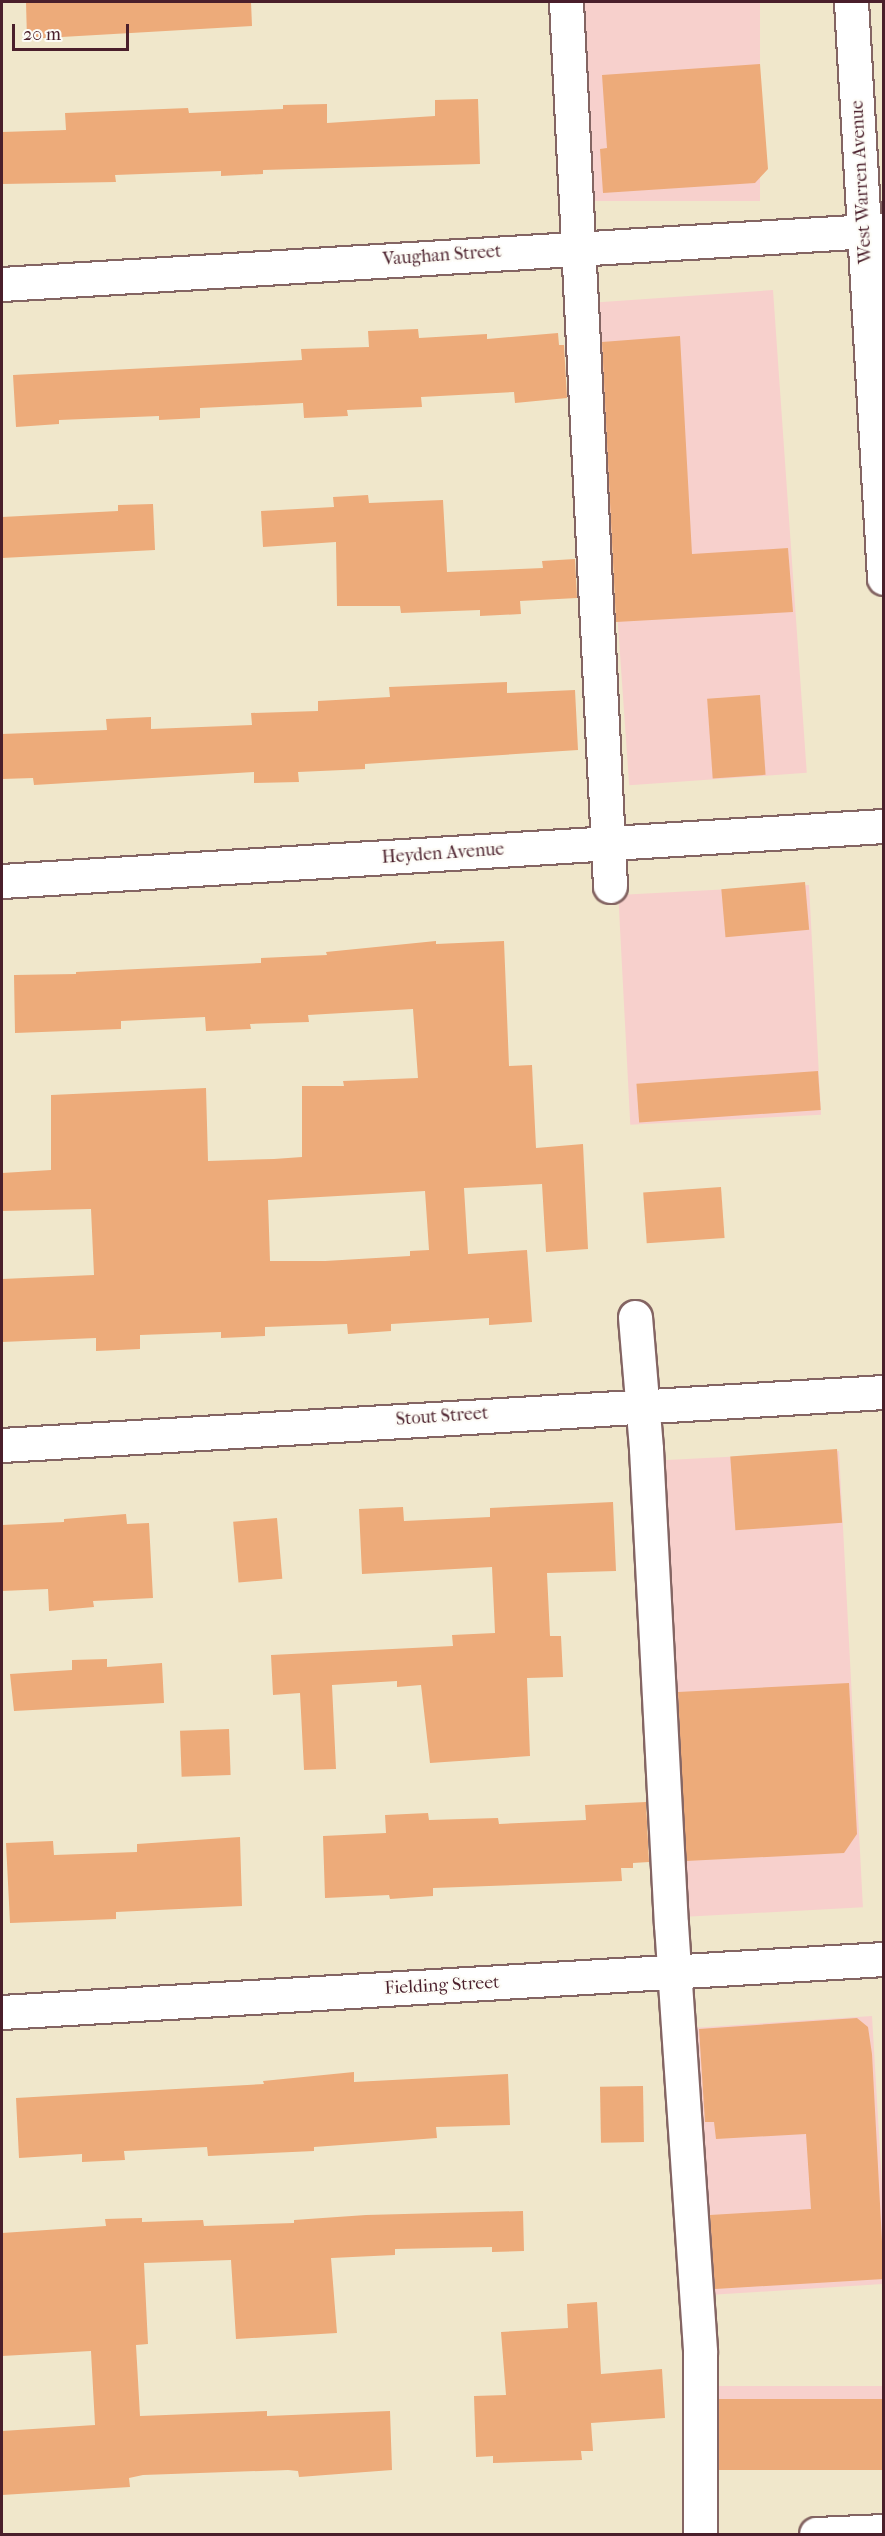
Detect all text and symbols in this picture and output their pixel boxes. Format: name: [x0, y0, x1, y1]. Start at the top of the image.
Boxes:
scale bar: [15, 12, 132, 50]
text: 20 m: [23, 24, 61, 45]
street label: West Warren Avenue: [847, 100, 877, 264]
street label: Vaughan Street: [382, 241, 502, 271]
street label: Heyden Avenue: [381, 839, 505, 869]
street label: Stout Street: [395, 1403, 489, 1431]
street label: Fielding Street: [384, 1972, 500, 2000]

